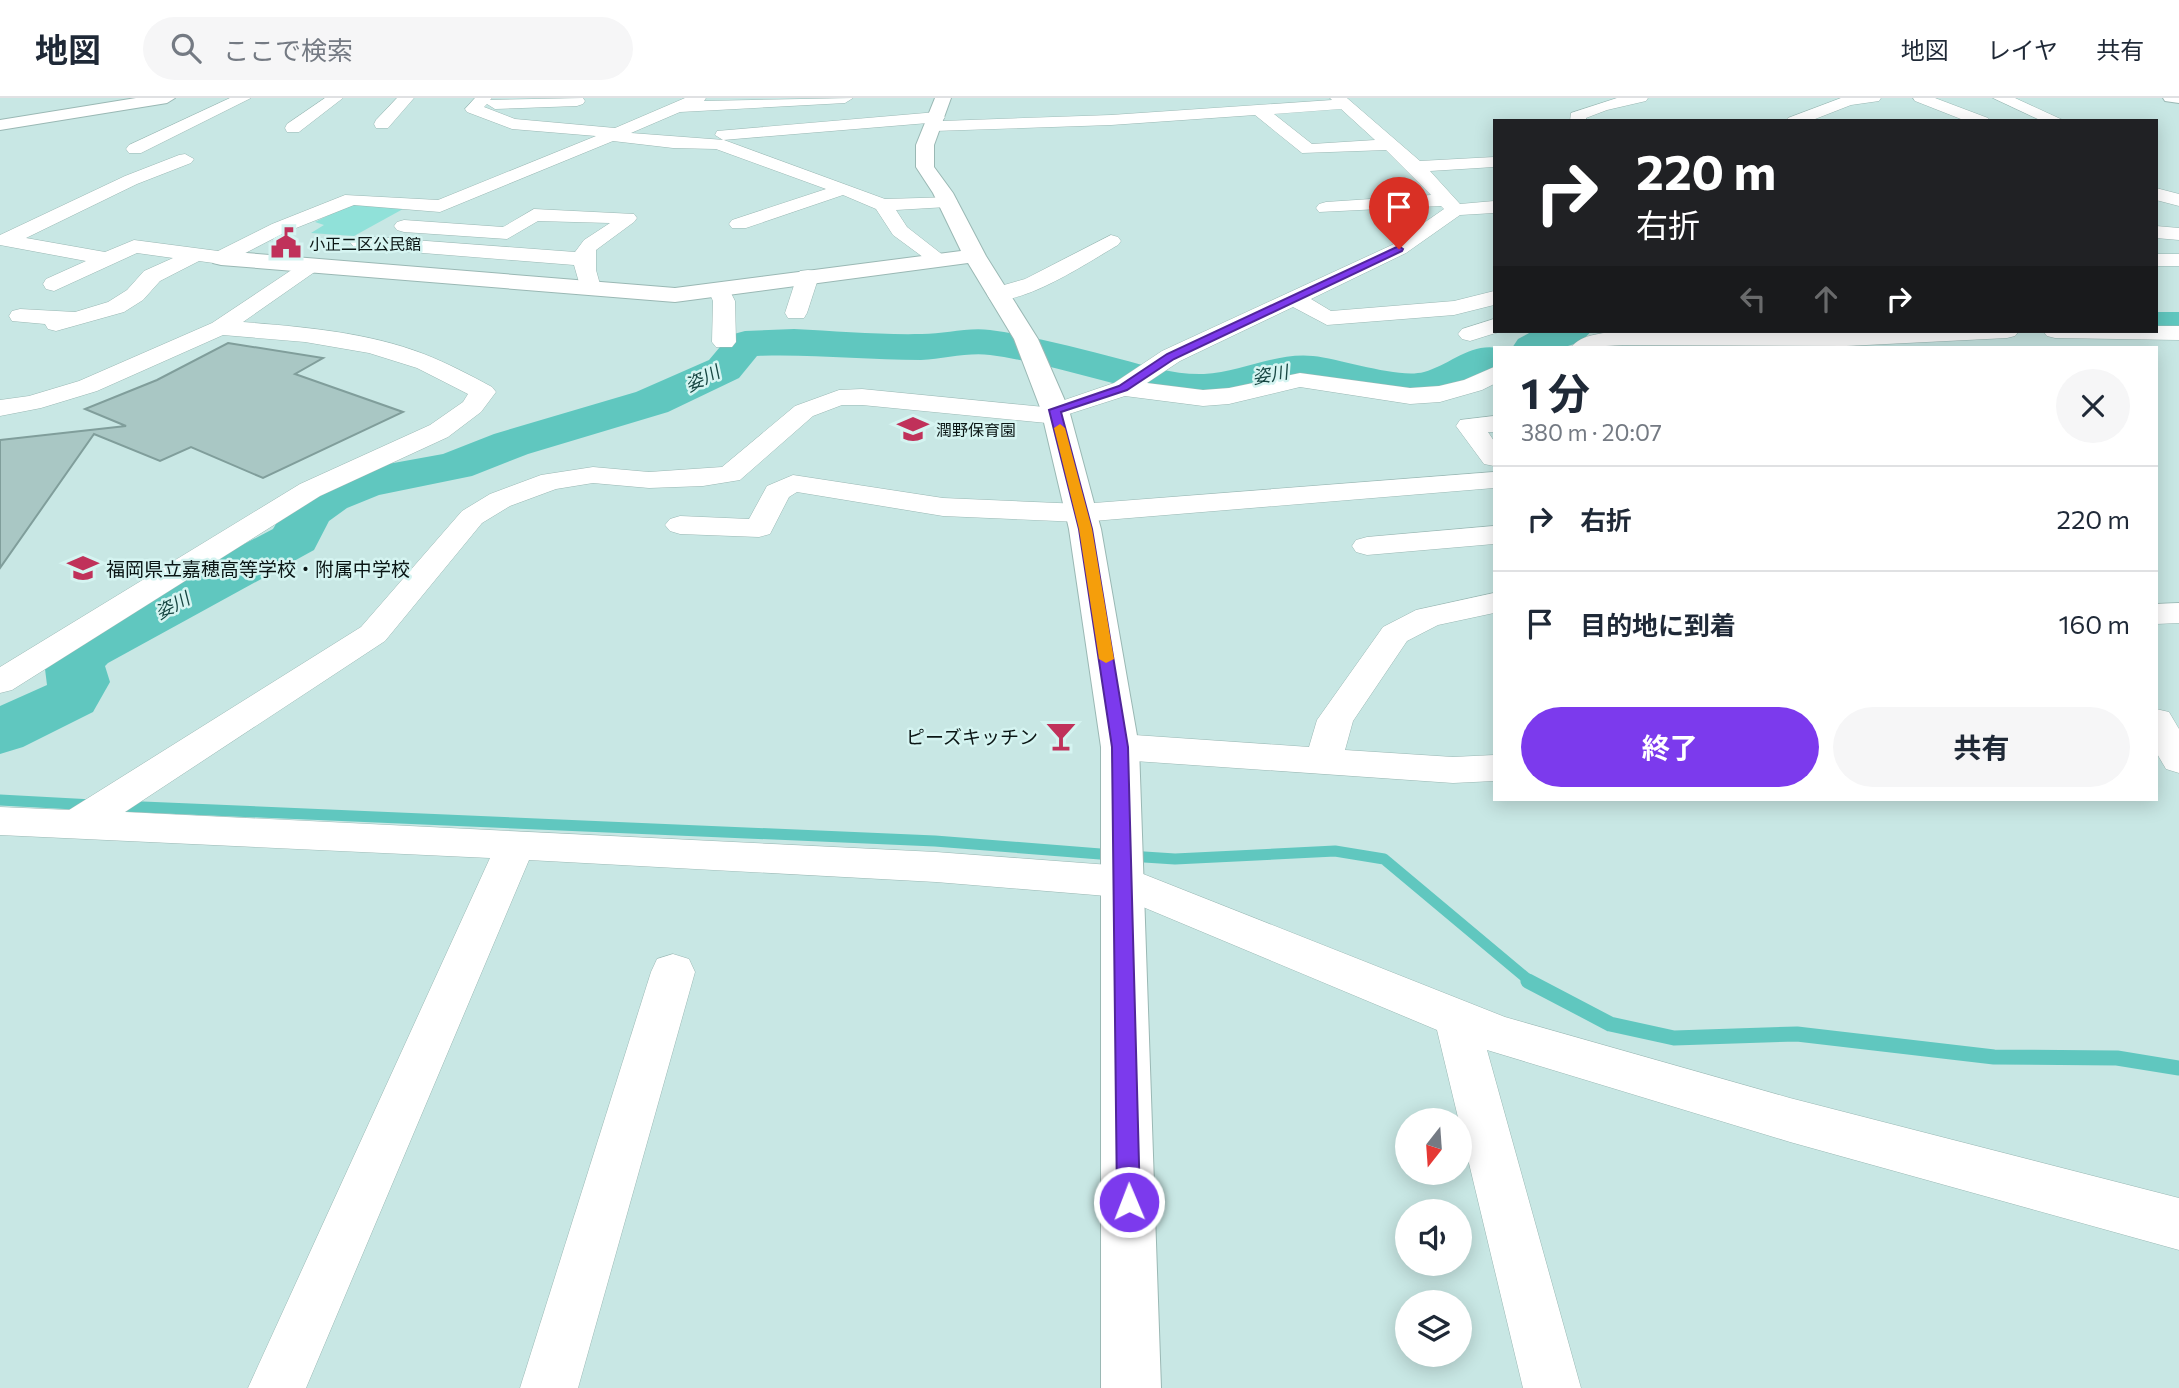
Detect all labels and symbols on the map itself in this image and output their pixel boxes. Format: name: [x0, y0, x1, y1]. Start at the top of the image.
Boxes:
pin: [1369, 177, 1429, 249]
public building icon: 小正二区公民館: [269, 226, 303, 260]
place label: 小正二区公民館: [309, 234, 421, 253]
water label: 姿川: [681, 359, 725, 396]
water label: 姿川: [1250, 360, 1292, 388]
school or university icon: 潤野保育園: [896, 412, 930, 446]
place label: 潤野保育園: [936, 420, 1016, 439]
school or university icon: 福岡県立嘉穂高等学校・附属中学校: [66, 551, 100, 585]
place label: 福岡県立嘉穂高等学校・附属中学校: [106, 557, 410, 580]
water label: 姿川: [151, 586, 195, 623]
bar icon: ピーズキッチン: [1044, 719, 1078, 753]
place label: ピーズキッチン: [906, 725, 1038, 748]
north arrow: [1395, 1108, 1472, 1185]
position arrow: [1092, 1165, 1166, 1239]

